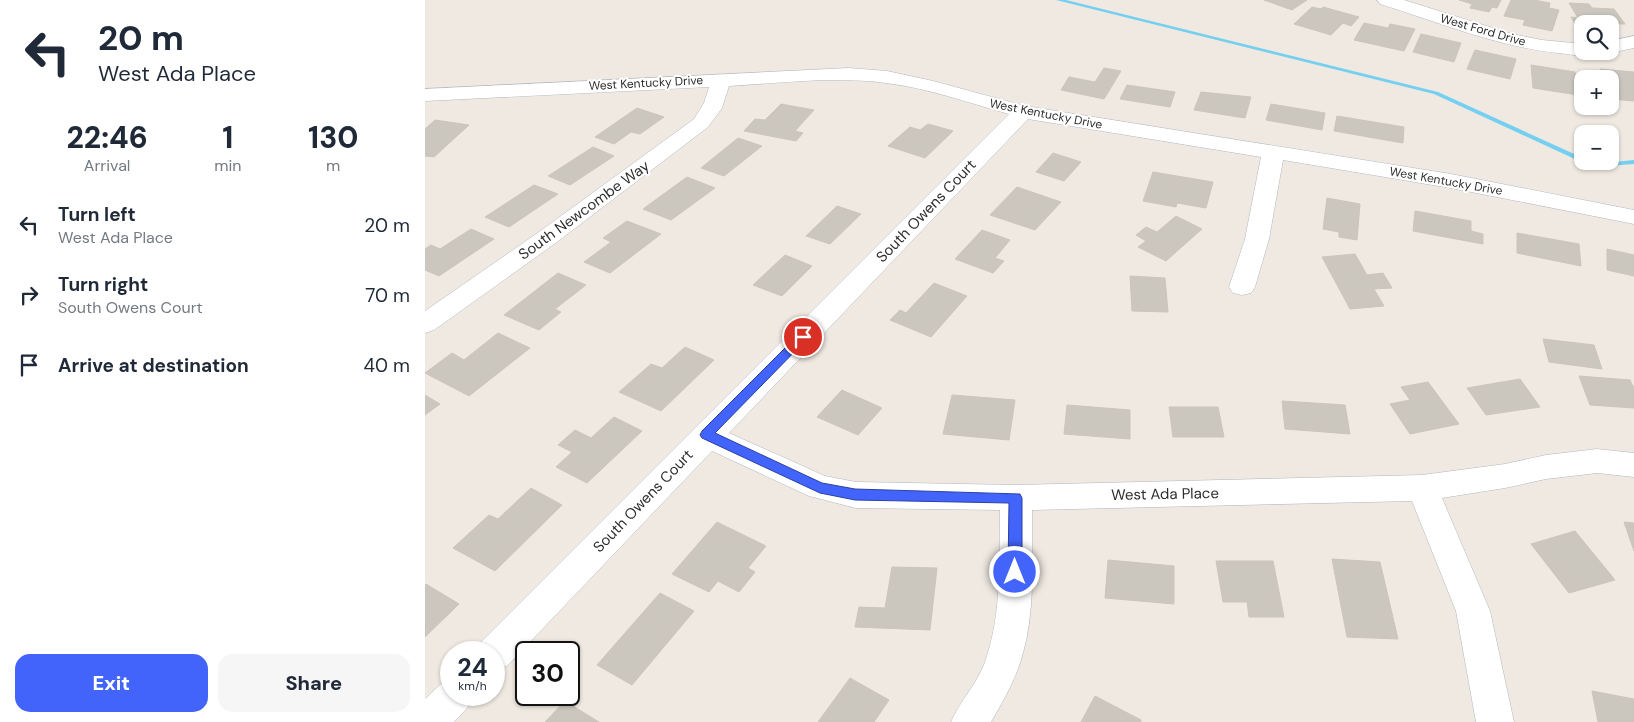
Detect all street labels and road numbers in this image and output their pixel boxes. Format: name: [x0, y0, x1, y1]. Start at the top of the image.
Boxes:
street label: West Ford Drive: [1438, 10, 1528, 50]
street label: West Kentucky Drive: [588, 72, 704, 94]
street label: West Kentucky Drive: [988, 95, 1104, 133]
street label: South Newcombe Way: [515, 155, 654, 264]
street label: South Owens Court: [872, 155, 980, 267]
street label: West Kentucky Drive: [1388, 163, 1504, 199]
street label: South Owens Court: [589, 445, 697, 557]
street label: West Ada Place: [1111, 483, 1219, 505]

